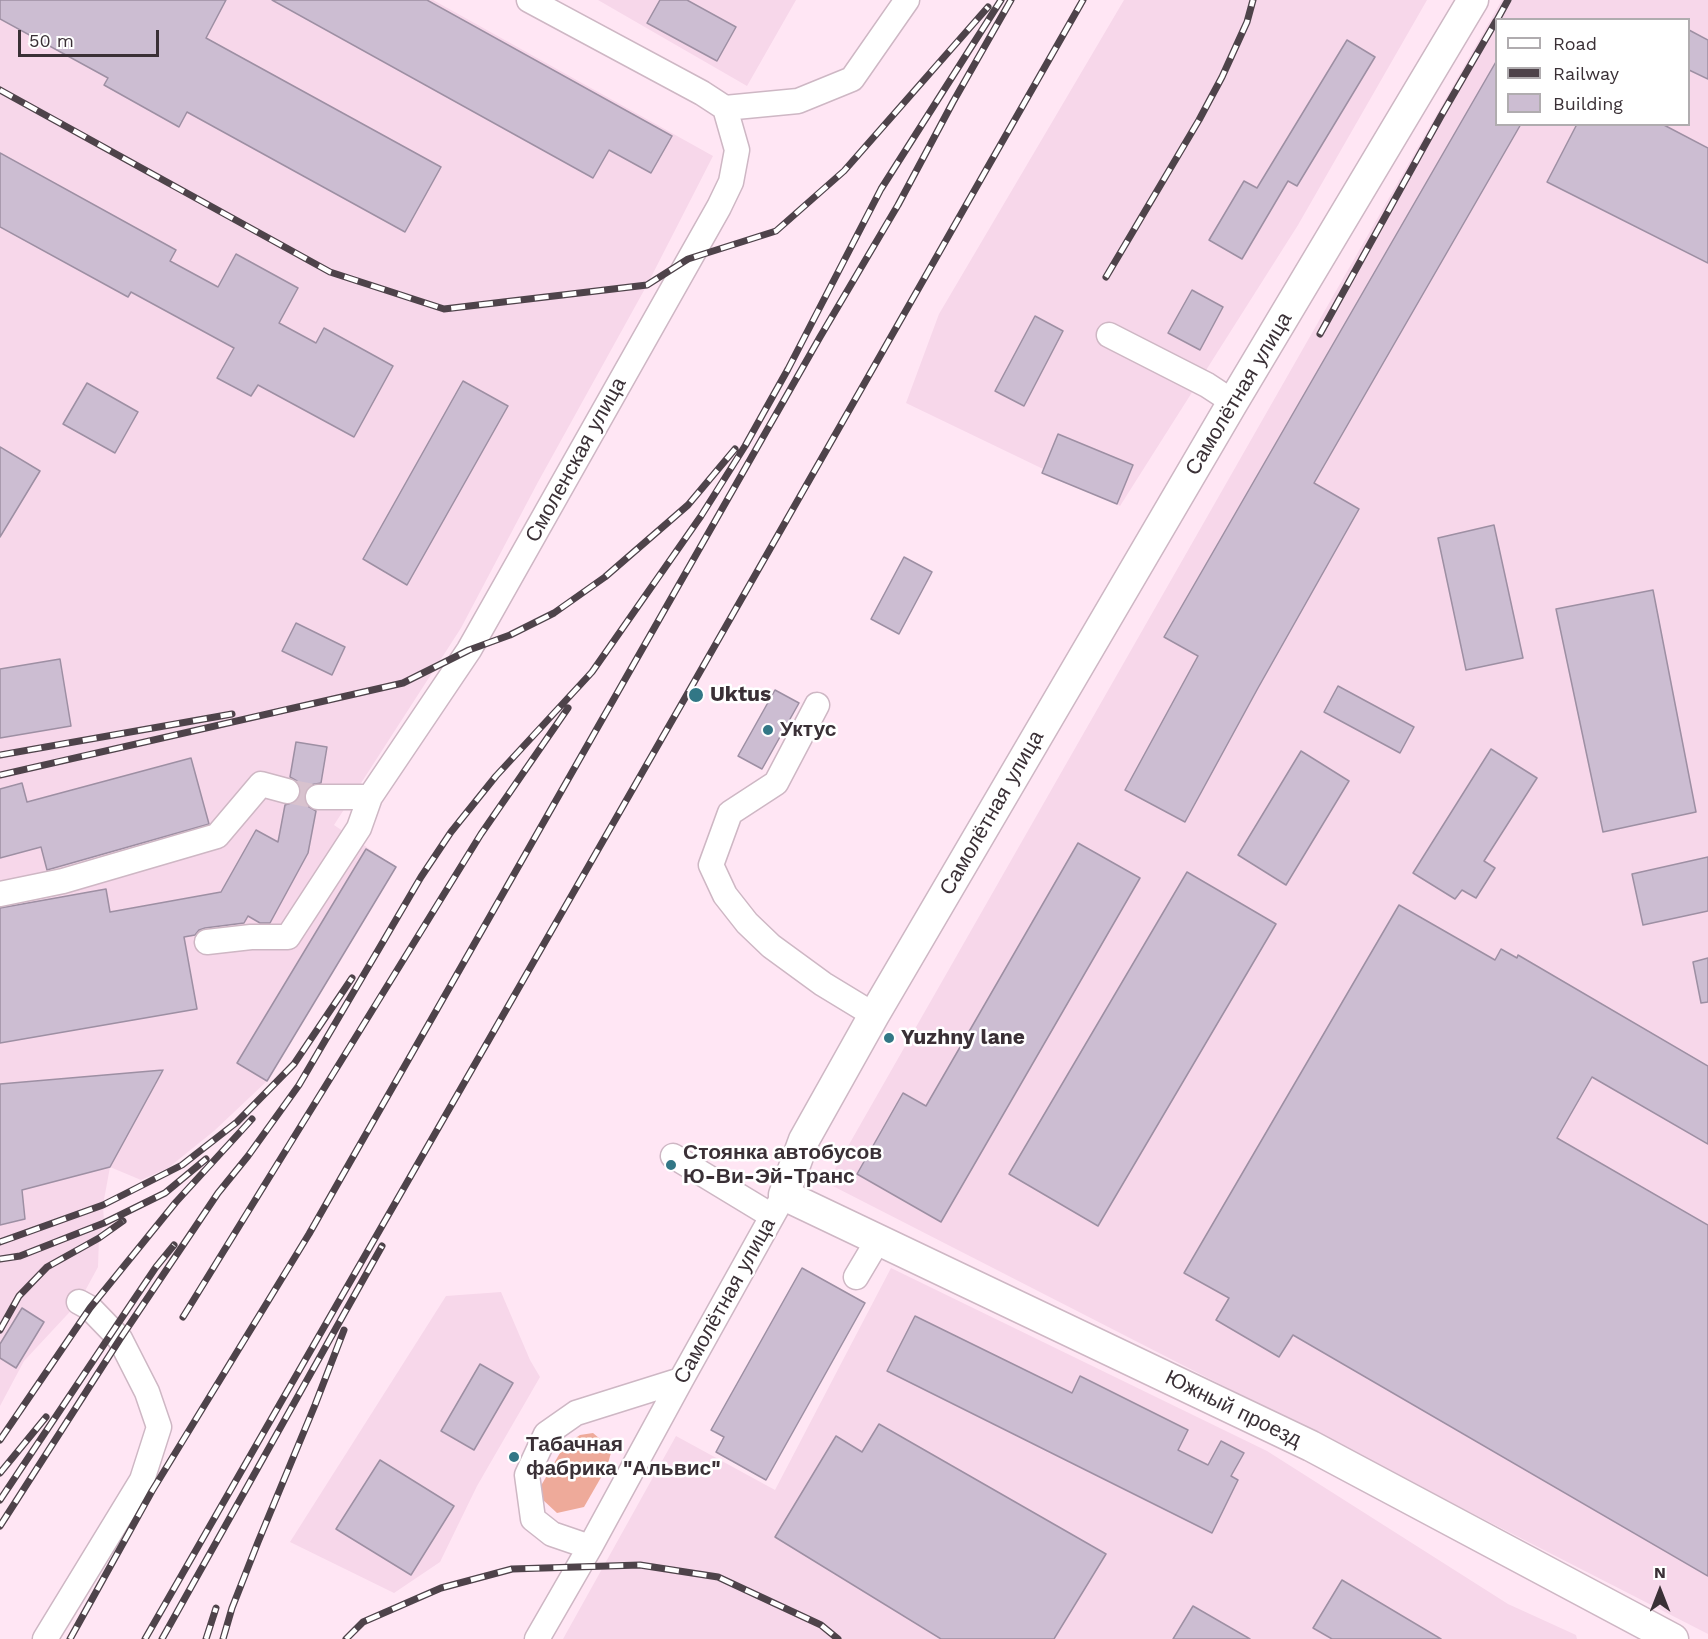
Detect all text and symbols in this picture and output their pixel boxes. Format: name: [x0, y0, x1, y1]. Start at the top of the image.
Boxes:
scale bar: [21, 18, 162, 56]
legend: [1495, 18, 1690, 126]
text: 50 m: [29, 30, 74, 51]
text: Road: [1553, 33, 1597, 54]
text: Railway: [1553, 63, 1619, 84]
text: Building: [1553, 93, 1623, 114]
street label: Самолётная улица: [1180, 308, 1298, 480]
street label: Смоленская улица: [520, 373, 632, 547]
place label: Uktus: [710, 682, 771, 708]
marker: Uktus: [687, 686, 705, 704]
place label: Уктус: [780, 717, 836, 743]
marker: Уктус: [761, 723, 775, 737]
street label: Самолётная улица: [935, 726, 1049, 900]
place label: Yuzhny lane: [901, 1025, 1025, 1051]
marker: Yuzhny lane: [882, 1031, 896, 1045]
place label: Стоянка автобусов Ю-Ви-Эй-Транс: [683, 1140, 882, 1190]
marker: Стоянка автобусов Ю-Ви-Эй-Транс: [664, 1158, 678, 1172]
street label: Самолётная улица: [669, 1214, 781, 1388]
street label: Южный проезд: [1161, 1365, 1305, 1453]
place label: Табачная фабрика "Альвис": [526, 1432, 721, 1482]
marker: Табачная фабрика "Альвис": [507, 1450, 521, 1464]
north arrow: [1630, 1561, 1690, 1621]
text: N: [1654, 1563, 1666, 1582]

